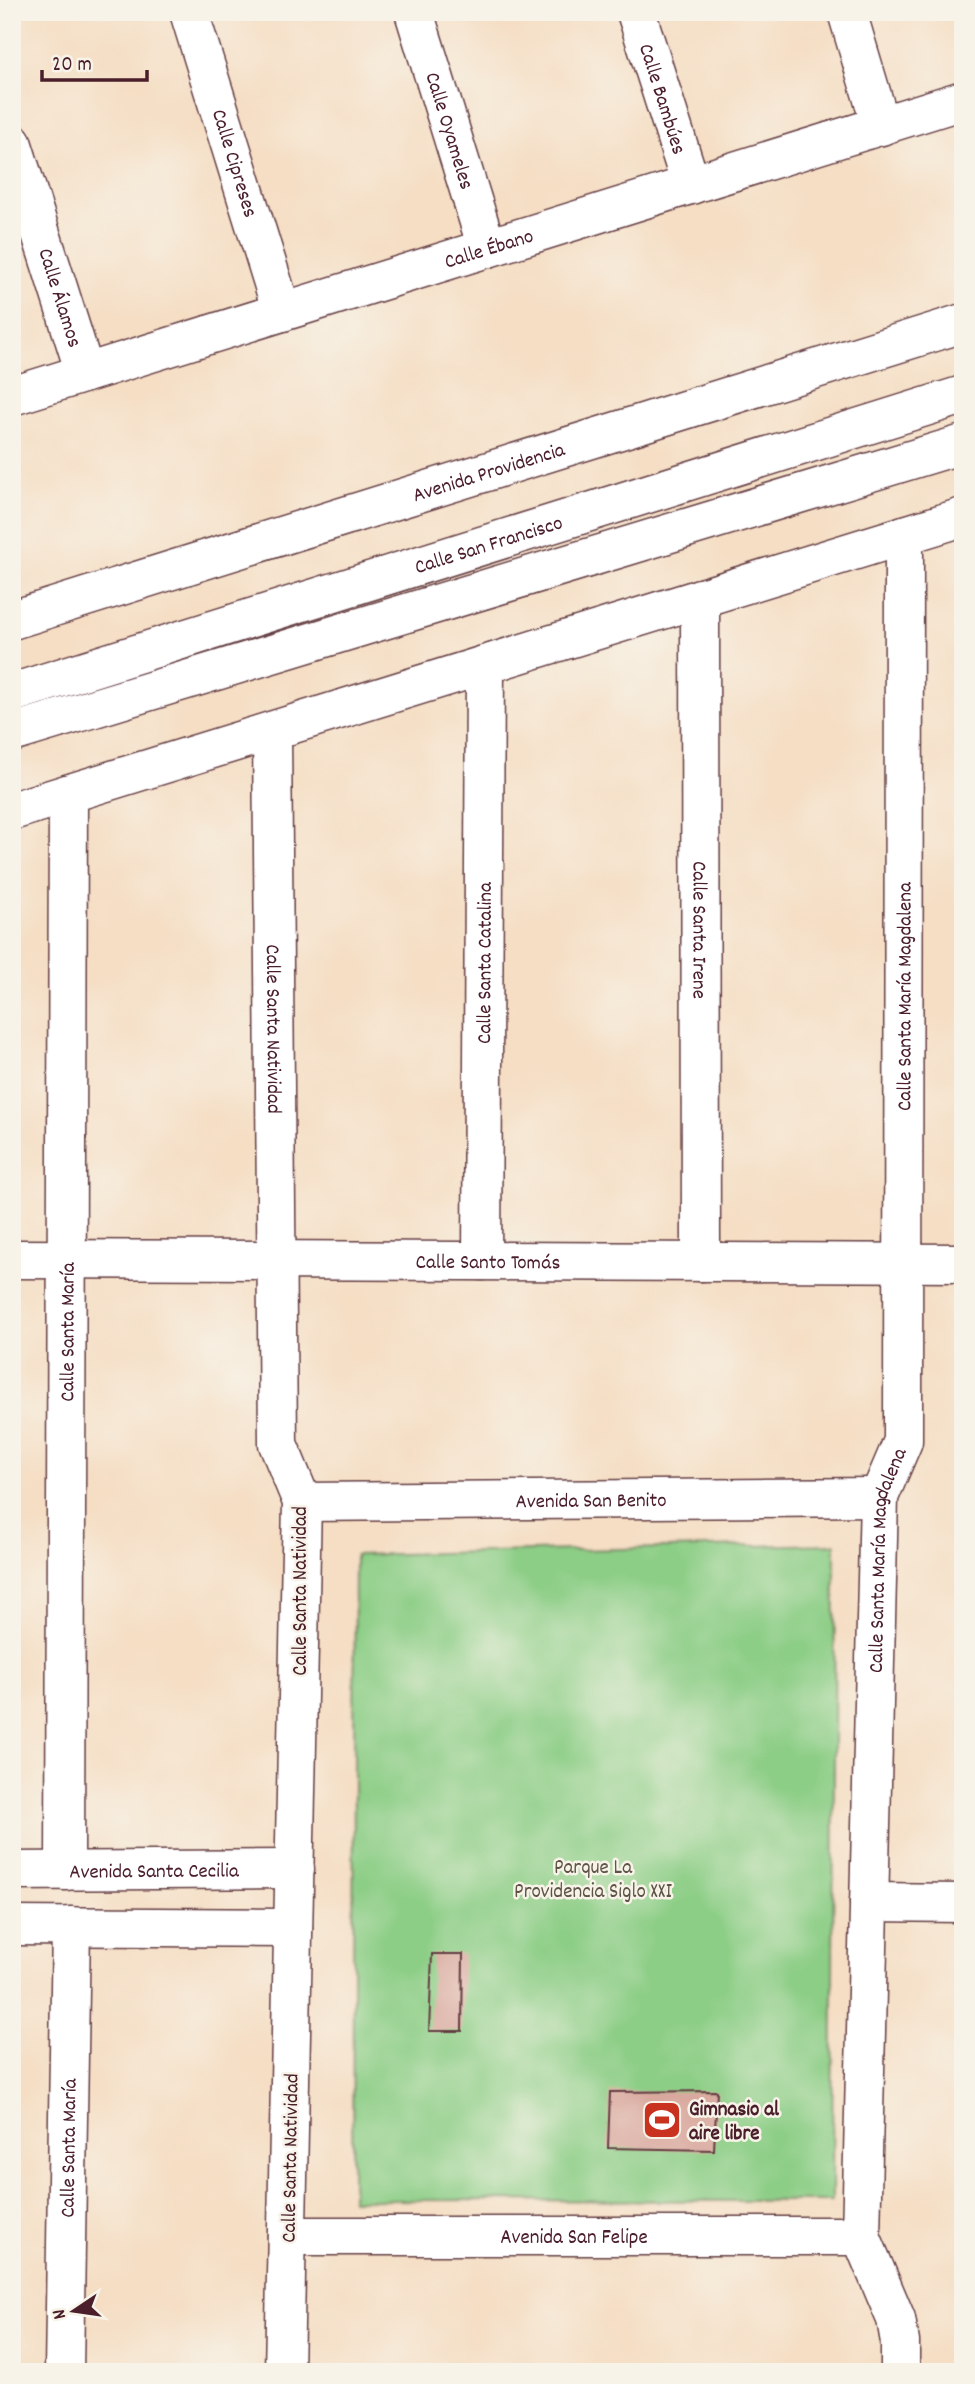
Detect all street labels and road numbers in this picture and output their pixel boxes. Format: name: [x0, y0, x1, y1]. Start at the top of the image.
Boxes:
street label: Calle Bambúes: [629, 40, 692, 159]
street label: Calle Oyameles: [415, 69, 480, 194]
street label: Calle Cipreses: [202, 106, 264, 222]
street label: Calle Ébano: [441, 223, 538, 279]
street label: Calle Álamos: [28, 245, 88, 352]
street label: Avenida Providencia: [409, 436, 570, 512]
street label: Calle San Francisco: [411, 509, 567, 584]
street label: Calle Santa Irene: [682, 861, 713, 999]
street label: Calle Santa Catalina: [471, 881, 502, 1044]
street label: Calle Santa María Magdalena: [891, 881, 922, 1111]
street label: Calle Santa Natividad: [256, 944, 287, 1114]
street label: Calle Santo Tomás: [416, 1249, 560, 1279]
street label: Calle Santa María: [54, 1261, 85, 1402]
street label: Calle Santa María Magdalena: [863, 1443, 917, 1674]
street label: Avenida San Benito: [515, 1487, 667, 1518]
street label: Calle Santa Natividad: [287, 1506, 317, 1676]
street label: Avenida Santa Cecilia: [69, 1857, 240, 1889]
street label: Calle Santa Natividad: [276, 2073, 308, 2243]
street label: Calle Santa María: [54, 2077, 87, 2218]
street label: Avenida San Felipe: [500, 2224, 648, 2254]

